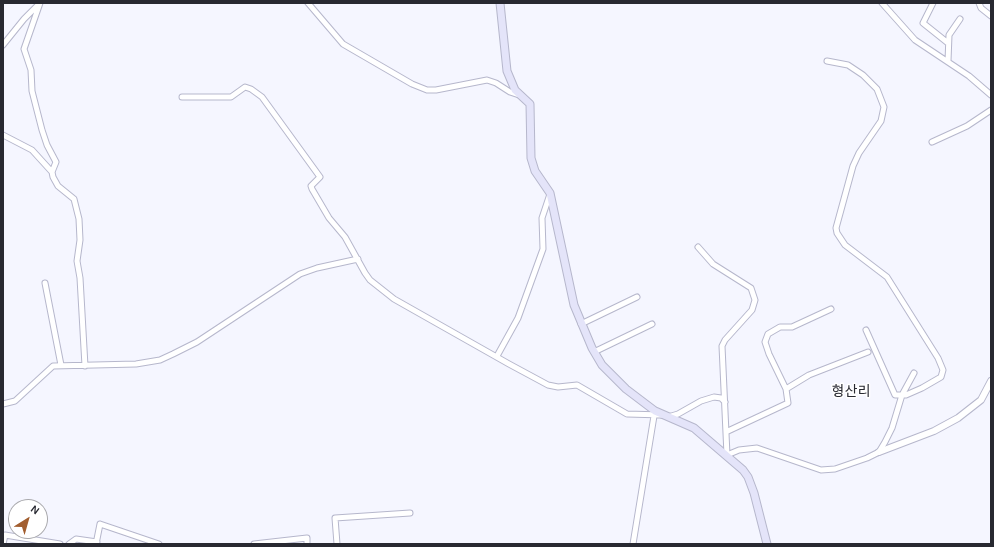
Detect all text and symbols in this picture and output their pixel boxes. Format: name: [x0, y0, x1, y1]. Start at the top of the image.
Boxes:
district label: 형산리: [832, 384, 870, 400]
north arrow: [8, 499, 48, 539]
text: N: [28, 502, 42, 517]

